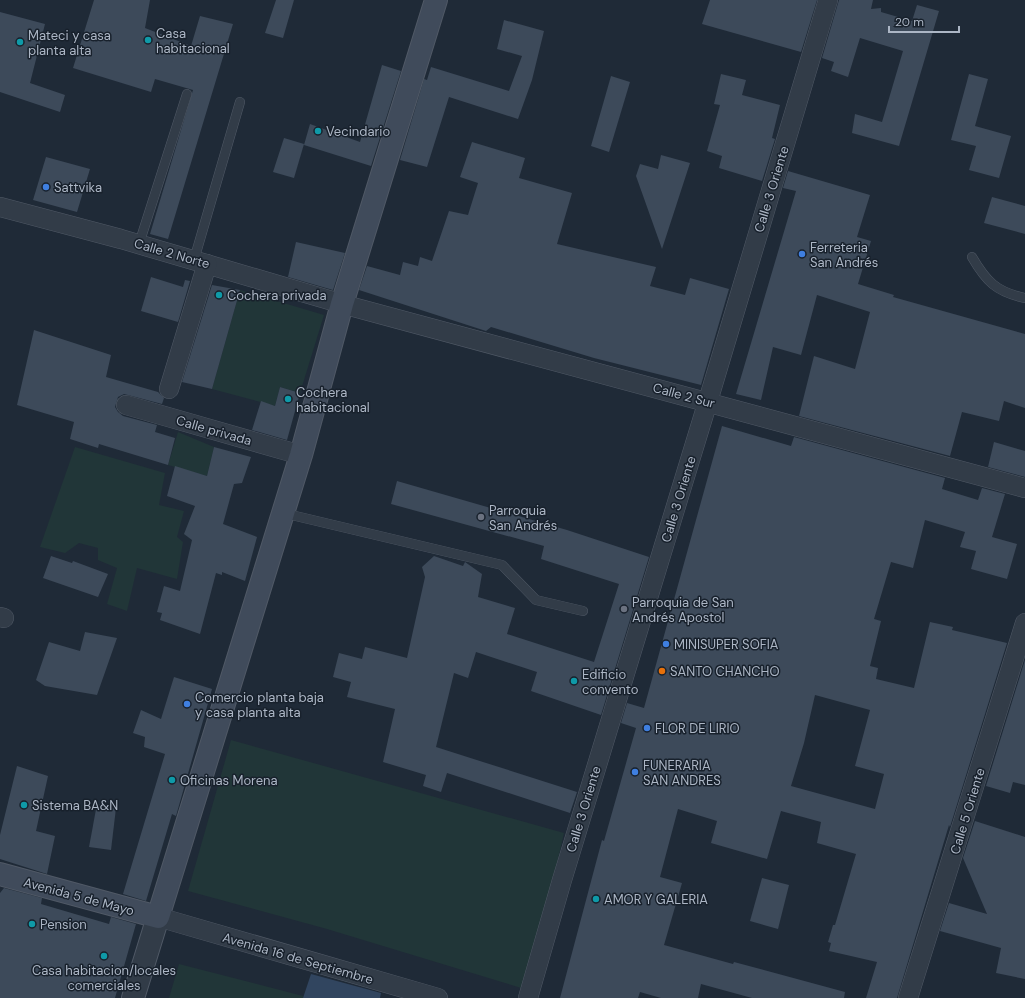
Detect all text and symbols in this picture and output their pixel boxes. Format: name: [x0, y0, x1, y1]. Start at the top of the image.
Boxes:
scale bar: [889, 8, 959, 34]
text: 20 m: [895, 14, 924, 30]
place label: Casa habitacional: [156, 25, 230, 57]
place label: Mateci y casa planta alta: [28, 27, 111, 59]
marker: Casa habitacional: [143, 35, 153, 45]
marker: Mateci y casa planta alta: [15, 37, 25, 47]
place label: Vecindario: [326, 123, 390, 140]
marker: Vecindario: [313, 126, 323, 136]
street label: Calle 3 Oriente: [750, 144, 793, 234]
place label: Sattvika: [54, 179, 102, 196]
marker: Sattvika: [41, 182, 51, 192]
street label: Calle 2 Norte: [132, 235, 212, 272]
place label: Ferreteria San Andrés: [810, 239, 878, 271]
marker: Ferreteria San Andrés: [797, 249, 807, 259]
place label: Cochera privada: [227, 287, 327, 304]
marker: Cochera privada: [214, 290, 224, 300]
street label: Calle 2 Sur: [651, 379, 717, 412]
place label: Cochera habitacional: [296, 384, 370, 416]
marker: Cochera habitacional: [283, 394, 293, 404]
street label: Calle privada: [174, 412, 254, 449]
street label: Calle 3 Oriente: [657, 454, 700, 544]
place label: Parroquia San Andrés: [489, 502, 557, 534]
marker: Parroquia San Andrés: [476, 512, 486, 522]
place label: Parroquia de San Andrés Apostol: [632, 594, 734, 626]
marker: Parroquia de San Andrés Apostol: [619, 604, 629, 614]
place label: MINISUPER SOFIA: [674, 636, 779, 653]
marker: MINISUPER SOFIA: [661, 639, 671, 649]
place label: SANTO CHANCHO: [670, 663, 780, 680]
place label: Edificio convento: [582, 666, 639, 698]
marker: SANTO CHANCHO: [657, 666, 667, 676]
marker: Edificio convento: [569, 676, 579, 686]
place label: Comercio planta baja y casa planta alta: [195, 689, 324, 721]
marker: Comercio planta baja y casa planta alta: [182, 699, 192, 709]
place label: FLOR DE LIRIO: [655, 720, 740, 737]
marker: FLOR DE LIRIO: [642, 723, 652, 733]
place label: FUNERARIA SAN ANDRES: [643, 757, 721, 789]
street label: Calle 3 Oriente: [562, 764, 605, 854]
street label: Calle 5 Oriente: [946, 766, 989, 856]
marker: FUNERARIA SAN ANDRES: [630, 767, 640, 777]
place label: Oficinas Morena: [180, 772, 278, 789]
marker: Oficinas Morena: [167, 775, 177, 785]
place label: Sistema BA&N: [32, 797, 118, 814]
marker: Sistema BA&N: [19, 800, 29, 810]
street label: Avenida 5 de Mayo: [22, 874, 136, 919]
place label: AMOR Y GALERIA: [604, 891, 708, 908]
marker: AMOR Y GALERIA: [591, 894, 601, 904]
place label: Pension: [40, 916, 87, 933]
marker: Pension: [27, 919, 37, 929]
street label: Avenida 16 de Septiembre: [221, 929, 375, 988]
marker: Casa habitacion/locales comerciales: [99, 951, 109, 961]
place label: Casa habitacion/locales comerciales: [32, 962, 176, 994]

